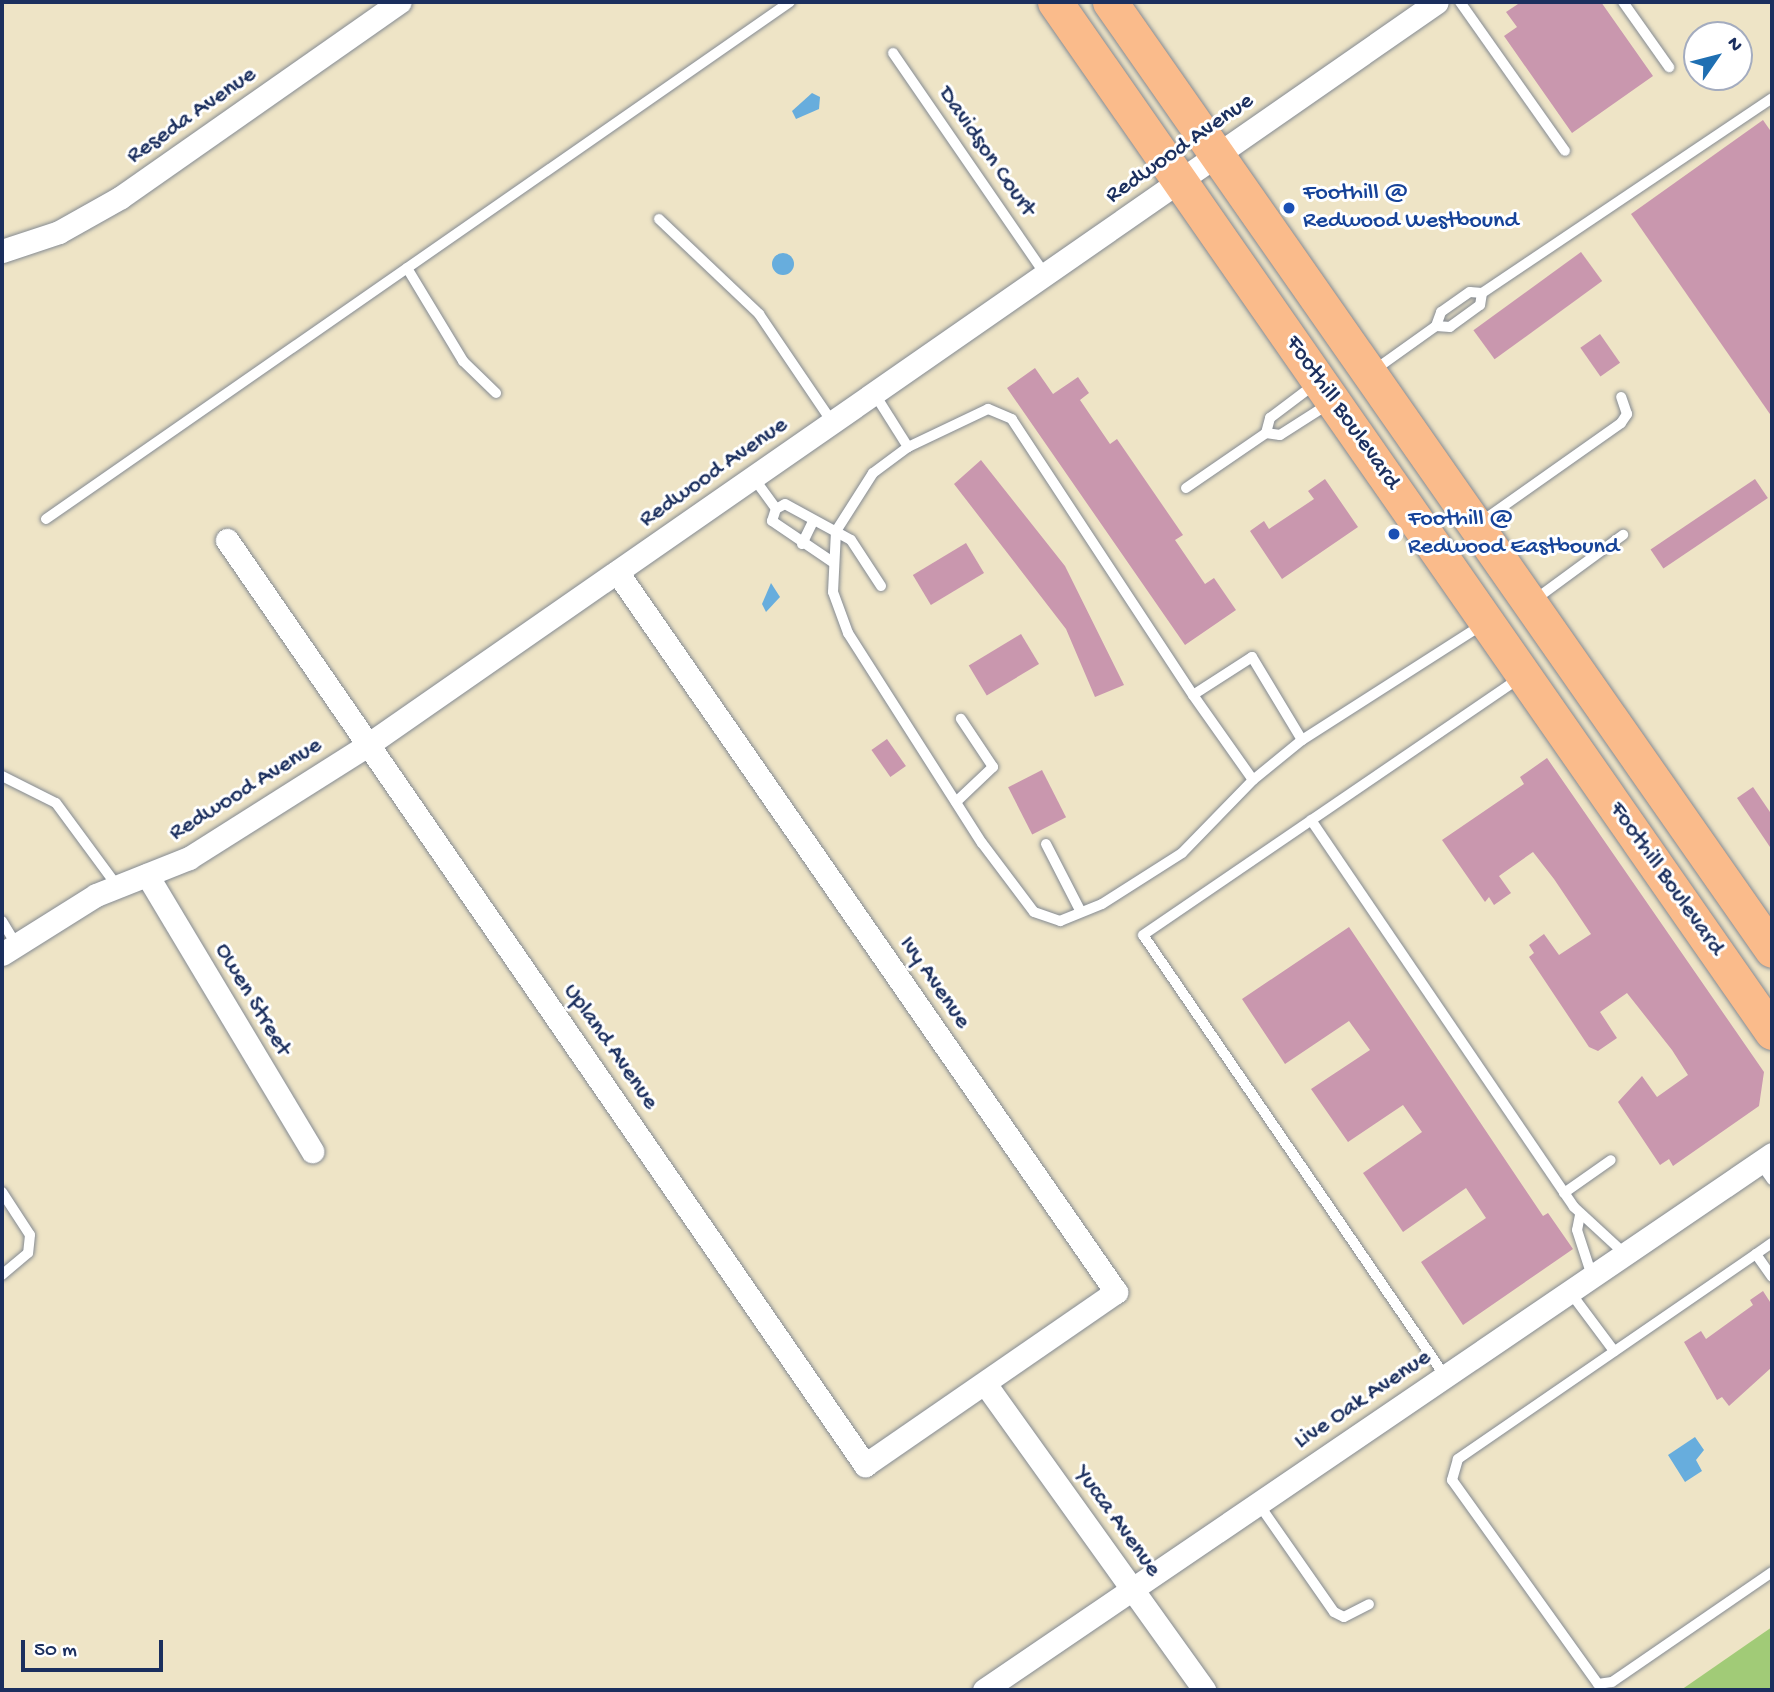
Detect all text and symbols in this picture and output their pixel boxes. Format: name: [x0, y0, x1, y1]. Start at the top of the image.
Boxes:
north arrow: [1683, 21, 1753, 91]
text: N: [1721, 33, 1747, 56]
street label: Reseda Avenue: [122, 61, 262, 171]
street label: Davidson Court: [931, 81, 1041, 223]
street label: Redwood Avenue: [1100, 87, 1260, 211]
place label: Foothill @ Redwood Westbound: [1303, 180, 1519, 236]
marker: Foothill @ Redwood Westbound: [1281, 200, 1297, 216]
street label: Foothill Boulevard: [1278, 330, 1406, 496]
street label: Redwood Avenue: [634, 411, 794, 535]
place label: Foothill @ Redwood Eastbound: [1408, 506, 1619, 562]
marker: Foothill @ Redwood Eastbound: [1386, 526, 1402, 542]
street label: Redwood Avenue: [164, 732, 328, 848]
street label: Foothill Boulevard: [1602, 796, 1730, 962]
street label: Ivy Avenue: [892, 931, 976, 1035]
street label: Owen Street: [207, 938, 297, 1062]
street label: Upland Avenue: [556, 978, 664, 1116]
street label: Live Oak Avenue: [1289, 1344, 1437, 1456]
street label: Yucca Avenue: [1067, 1461, 1167, 1583]
scale bar: [24, 1626, 166, 1670]
text: 50 m: [34, 1639, 77, 1664]

